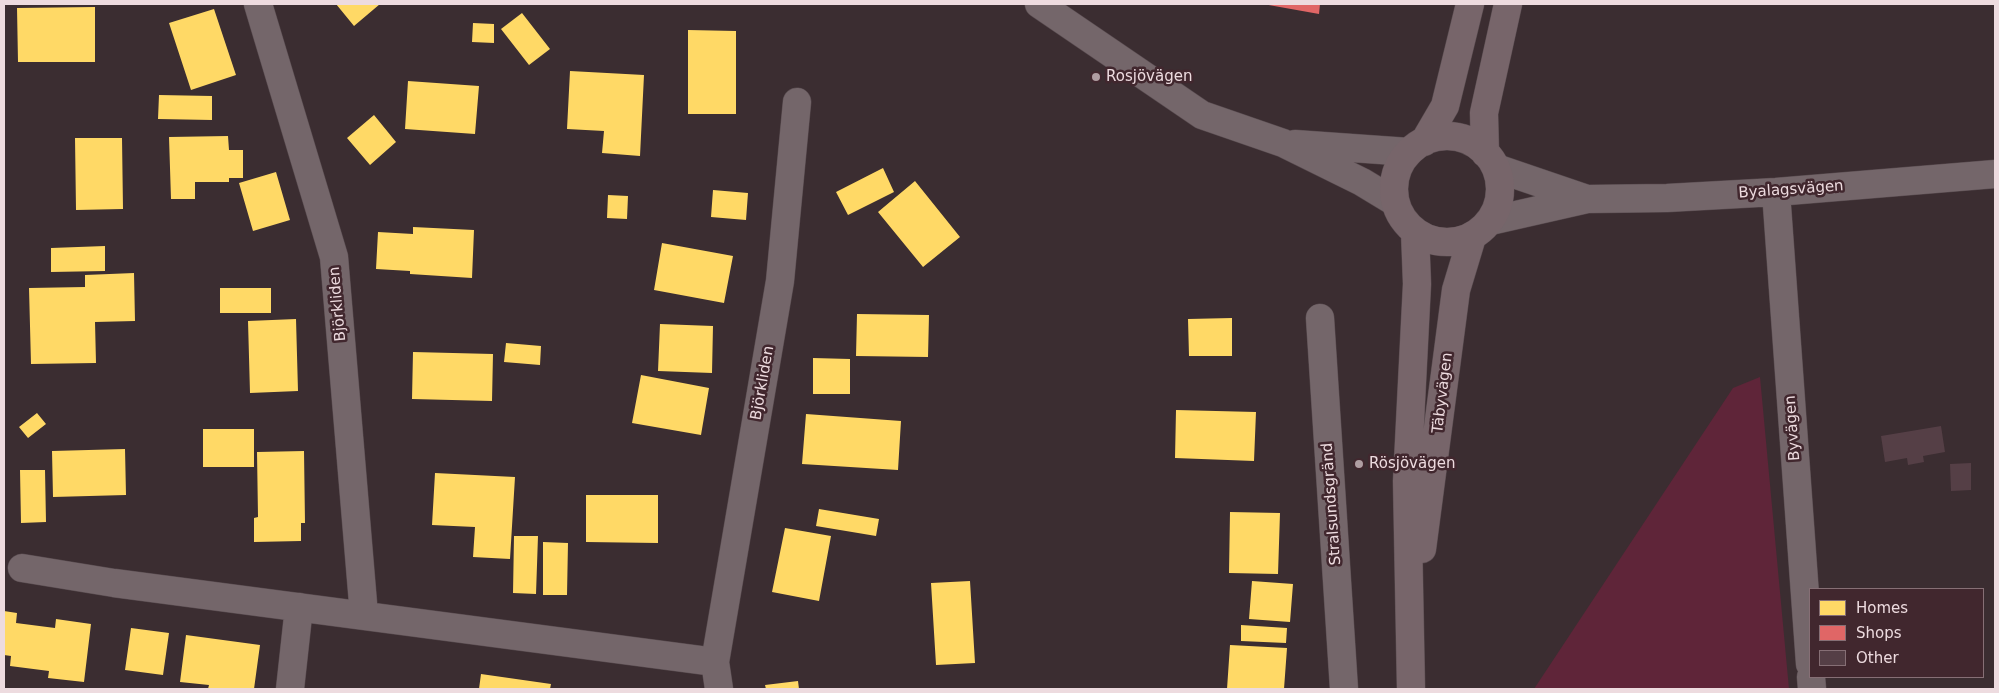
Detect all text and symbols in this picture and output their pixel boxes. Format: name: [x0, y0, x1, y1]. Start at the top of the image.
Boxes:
place label: Rosjövägen: [1106, 68, 1192, 86]
marker: Rosjövägen: [1090, 71, 1102, 83]
street label: Byalagsvägen: [1738, 177, 1844, 203]
street label: Björkliden: [326, 266, 350, 342]
street label: Björkliden: [748, 344, 778, 422]
street label: Täbyvägen: [1429, 352, 1457, 434]
street label: Byvägen: [1782, 395, 1804, 461]
street label: Stralsundsgränd: [1319, 442, 1345, 566]
place label: Rösjövägen: [1369, 455, 1455, 473]
marker: Rösjövägen: [1353, 458, 1365, 470]
legend: [1809, 588, 1984, 678]
text: Homes: [1856, 599, 1908, 617]
text: Shops: [1856, 624, 1902, 642]
text: Other: [1856, 649, 1899, 667]

